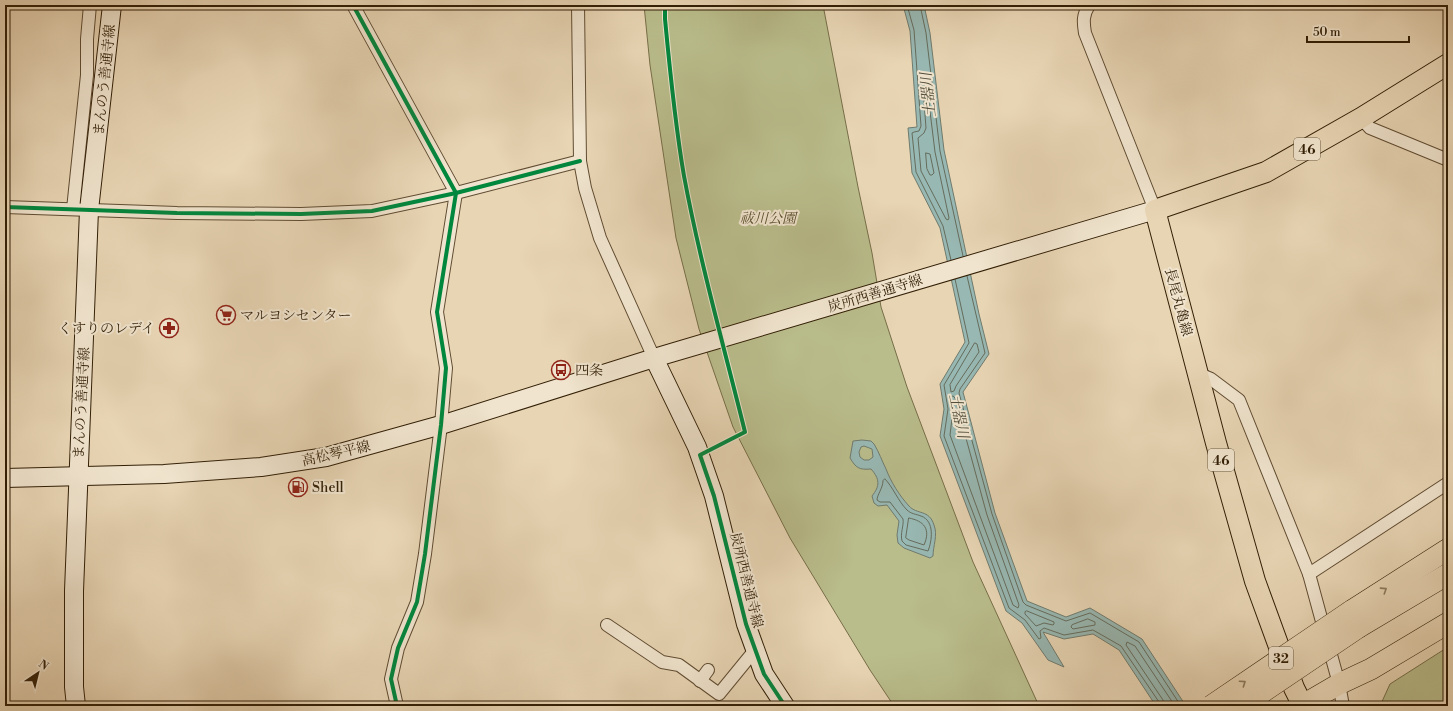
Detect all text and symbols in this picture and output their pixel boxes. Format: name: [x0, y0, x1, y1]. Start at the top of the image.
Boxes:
scale bar: [1307, 18, 1409, 44]
street label: まんのう善通寺線: [90, 23, 120, 137]
text: 50 m: [1313, 25, 1341, 40]
water label: 土器川: [916, 70, 940, 118]
road number: 46: [1294, 138, 1320, 160]
park label: 祓川公園: [740, 210, 798, 228]
street label: 長尾丸亀線: [1160, 266, 1196, 338]
street label: 炭所西善通寺線: [826, 271, 925, 317]
supermarket icon: マルヨシセンター: [215, 304, 237, 326]
place label: マルヨシセンター: [240, 307, 351, 325]
pharmacy icon: くすりのレデイ: [158, 317, 180, 339]
place label: くすりのレデイ: [58, 320, 155, 338]
street label: まんのう善通寺線: [70, 347, 94, 459]
bus stop icon: 四条: [550, 359, 572, 381]
place label: 四条: [575, 362, 603, 380]
water label: 土器川: [945, 392, 973, 442]
street label: 高松琴平線: [300, 437, 372, 471]
road number: 46: [1208, 449, 1234, 471]
fuel station icon: Shell: [287, 476, 309, 498]
place label: Shell: [312, 479, 344, 497]
street label: 炭所西善通寺線: [725, 531, 767, 630]
one-way arrow: [1379, 588, 1386, 595]
road number: 32: [1269, 647, 1293, 669]
north arrow: [18, 653, 58, 693]
text: N: [36, 657, 51, 674]
one-way arrow: [1239, 680, 1246, 688]

